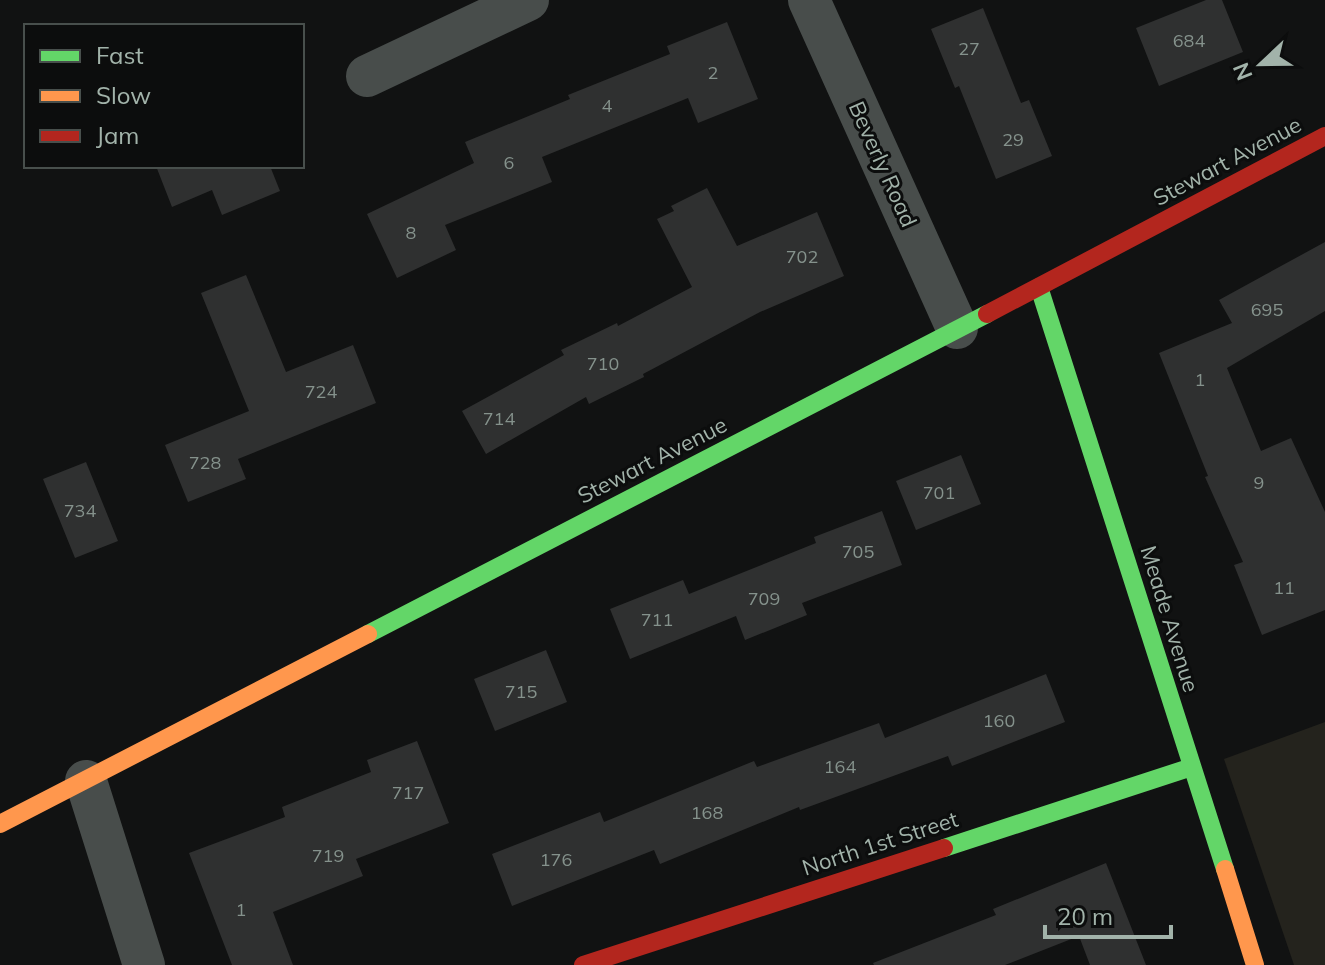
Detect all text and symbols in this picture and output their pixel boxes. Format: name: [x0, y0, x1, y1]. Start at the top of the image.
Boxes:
legend: [24, 24, 304, 168]
north arrow: [1221, 24, 1301, 104]
house number: 684: [1173, 29, 1205, 52]
house number: 27: [958, 37, 980, 60]
text: Fast: [96, 40, 144, 70]
text: N: [1226, 59, 1259, 84]
house number: 2: [708, 61, 718, 84]
text: Slow: [96, 80, 151, 110]
house number: 4: [602, 94, 613, 117]
street label: Beverly Road: [843, 97, 923, 231]
street label: Stewart Avenue: [1148, 110, 1306, 212]
text: Jam: [96, 120, 139, 150]
house number: 29: [1002, 128, 1024, 151]
house number: 6: [504, 151, 514, 174]
house number: 8: [406, 221, 416, 244]
house number: 702: [786, 245, 818, 268]
house number: 695: [1251, 298, 1283, 321]
house number: 710: [587, 352, 619, 375]
house number: 1: [1195, 368, 1205, 391]
house number: 724: [305, 380, 337, 403]
house number: 714: [483, 407, 515, 430]
street label: Stewart Avenue: [573, 410, 731, 510]
house number: 728: [189, 451, 221, 474]
house number: 9: [1254, 471, 1264, 494]
house number: 701: [923, 481, 955, 504]
house number: 734: [64, 499, 96, 522]
house number: 705: [842, 540, 874, 563]
street label: Meade Avenue: [1134, 542, 1206, 696]
house number: 11: [1273, 576, 1295, 599]
house number: 709: [748, 587, 780, 610]
house number: 711: [641, 608, 673, 631]
house number: 715: [505, 680, 537, 703]
house number: 160: [983, 709, 1015, 732]
house number: 164: [824, 755, 856, 778]
house number: 717: [392, 781, 424, 804]
house number: 168: [691, 801, 723, 824]
street label: North 1st Street: [799, 805, 962, 881]
house number: 719: [312, 844, 344, 867]
house number: 176: [540, 848, 572, 871]
scale bar: [1045, 889, 1171, 939]
house number: 1: [236, 898, 246, 921]
text: 20 m: [1057, 901, 1113, 931]

